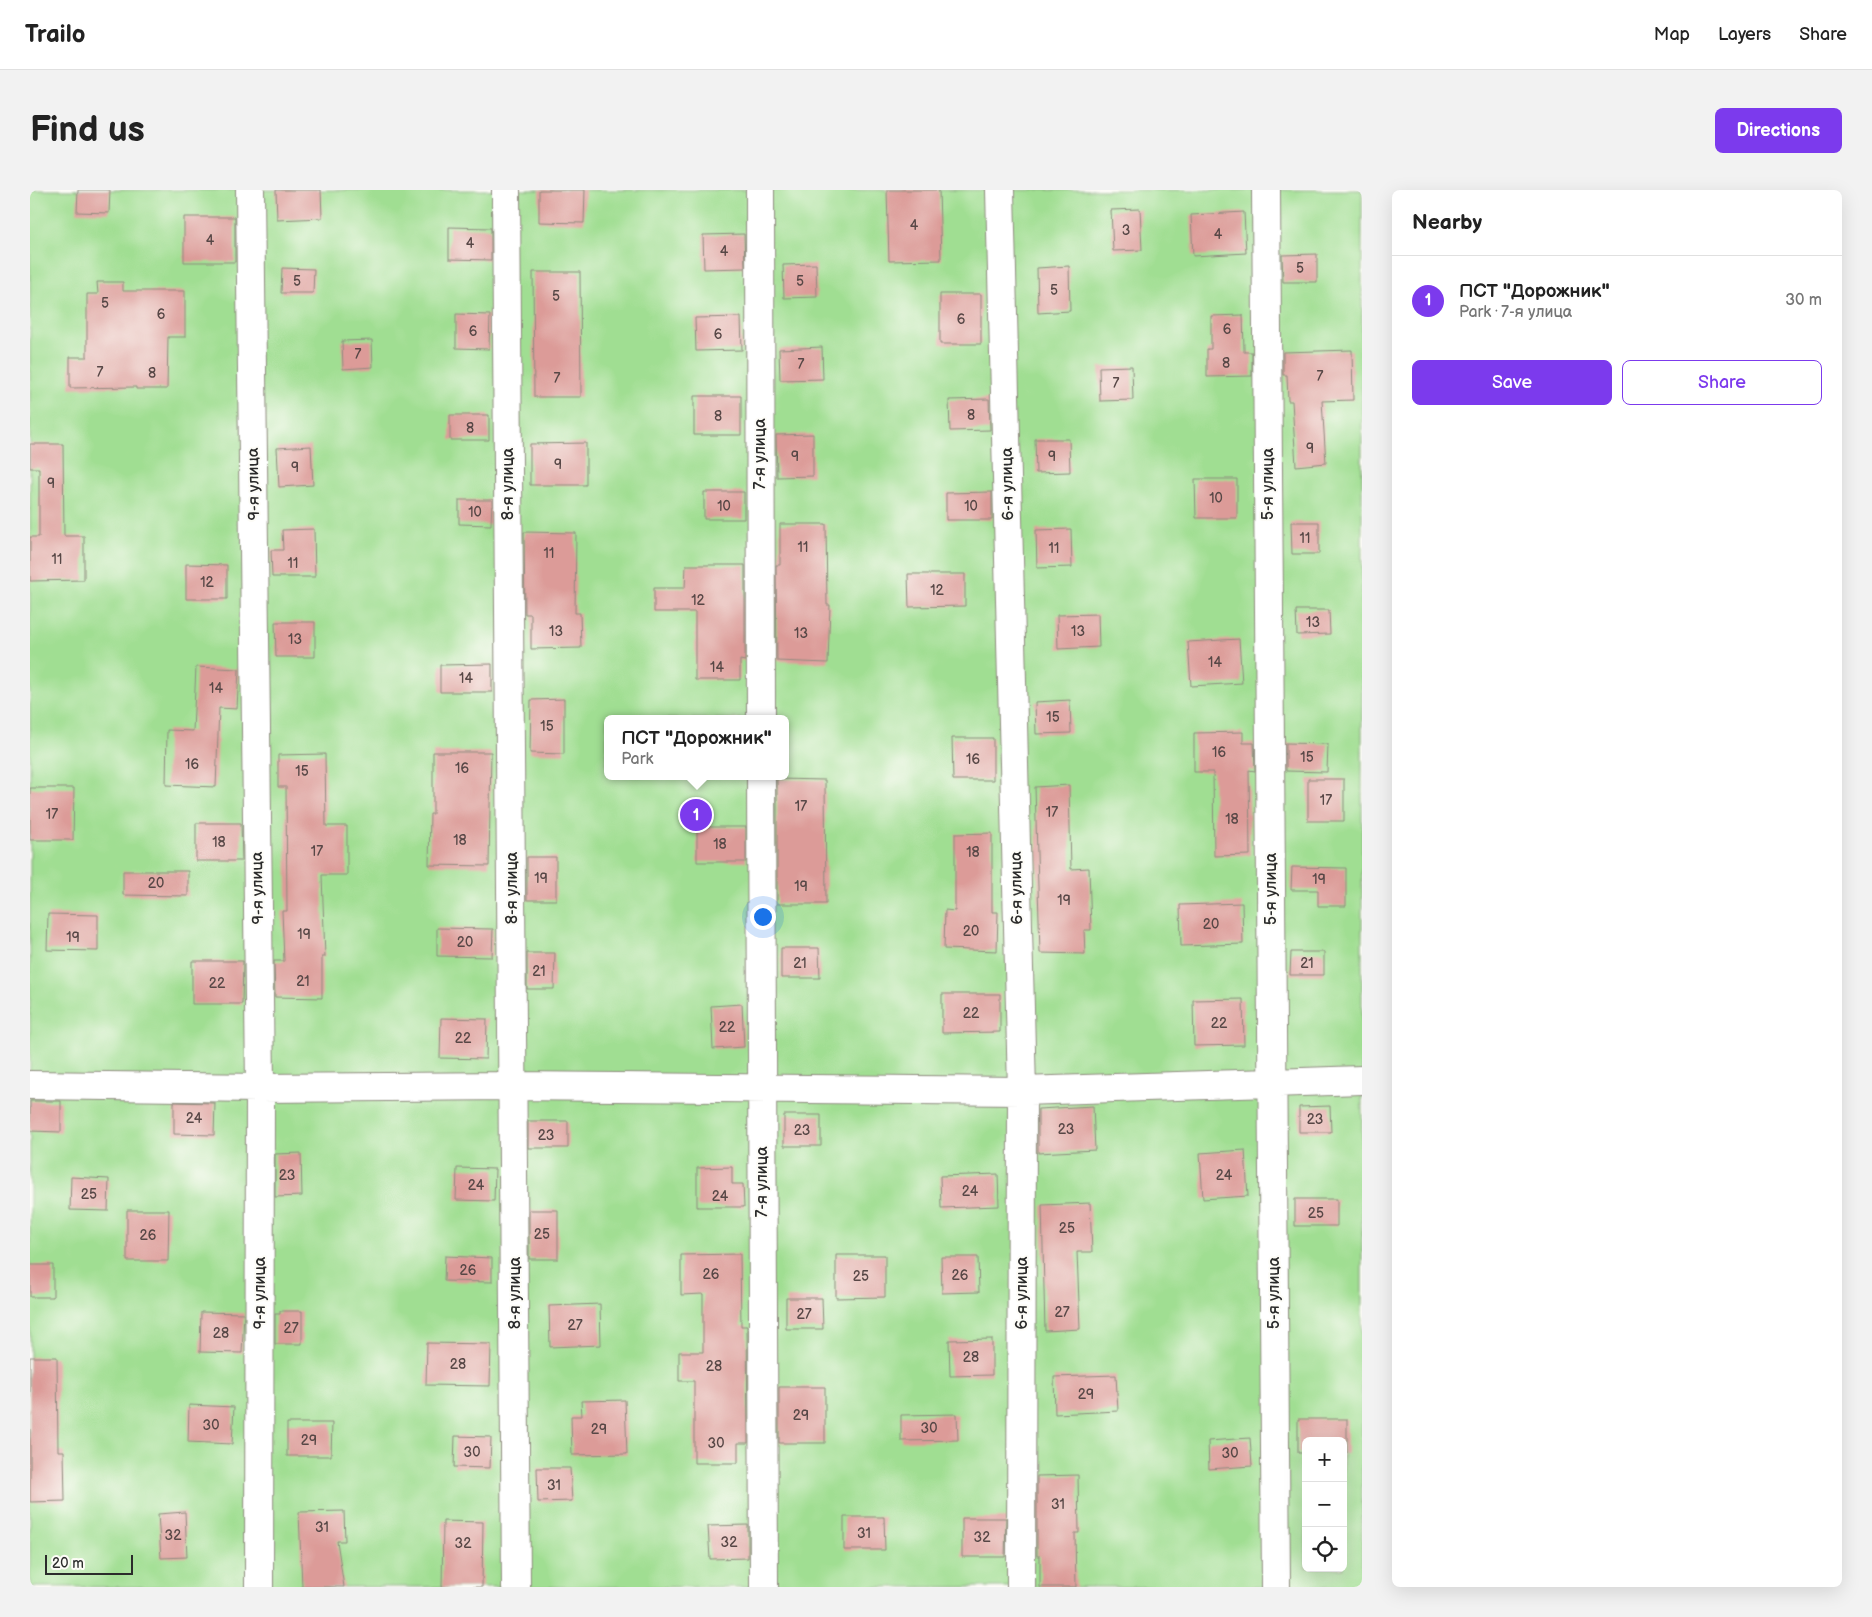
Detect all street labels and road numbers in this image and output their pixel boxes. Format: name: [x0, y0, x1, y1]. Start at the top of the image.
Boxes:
street label: 7-я улица: [751, 418, 770, 490]
street label: 9-я улица: [244, 447, 264, 520]
street label: 8-я улица: [499, 447, 518, 520]
street label: 6-я улица: [998, 447, 1018, 521]
street label: 5-я улица: [1259, 447, 1278, 520]
street label: 9-я улица: [248, 851, 268, 924]
street label: 8-я улица: [503, 851, 522, 924]
street label: 6-я улица: [1007, 851, 1027, 925]
street label: 5-я улица: [1262, 852, 1281, 925]
street label: 7-я улица: [753, 1146, 772, 1218]
street label: 9-я улица: [251, 1256, 270, 1329]
street label: 8-я улица: [506, 1256, 525, 1329]
street label: 6-я улица: [1013, 1256, 1032, 1330]
street label: 5-я улица: [1265, 1256, 1284, 1329]

